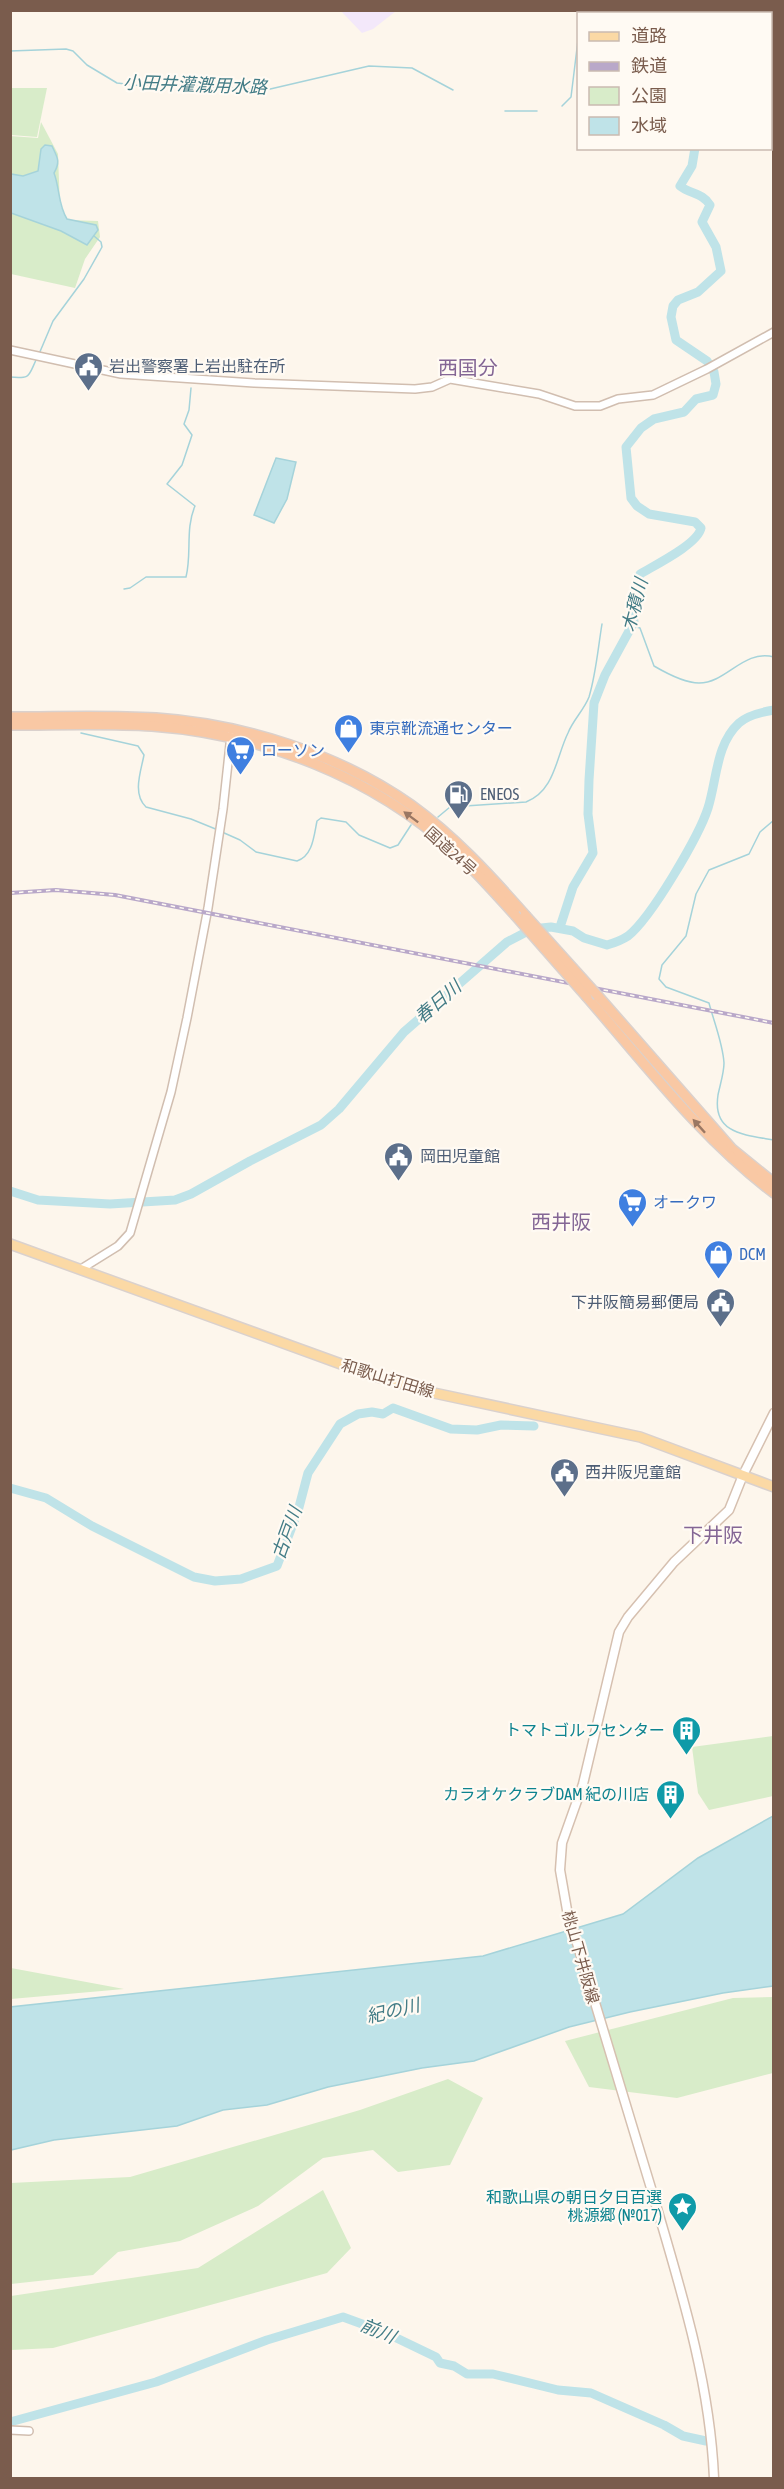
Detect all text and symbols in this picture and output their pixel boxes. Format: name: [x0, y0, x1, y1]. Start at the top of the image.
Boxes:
legend: [577, 12, 772, 150]
text: 道路: [631, 25, 667, 46]
text: 鉄道: [631, 55, 667, 76]
water label: 小田井灌漑用水路: [123, 71, 269, 98]
text: 公園: [631, 85, 667, 106]
text: 水域: [631, 115, 667, 136]
public building icon: 岩出警察署上岩出駐在所: [72, 350, 104, 392]
district label: 西国分: [438, 356, 498, 379]
place label: 岩出警察署上岩出駐在所: [109, 357, 285, 375]
water label: 木積川: [617, 574, 652, 634]
shop icon: 東京靴流通センター: [332, 712, 364, 754]
place label: 東京靴流通センター: [369, 719, 513, 737]
supermarket icon: ローソン: [224, 734, 256, 776]
place label: ローソン: [261, 741, 325, 759]
fuel station icon: ENEOS: [443, 778, 475, 820]
place label: ENEOS: [480, 785, 519, 803]
one-way arrow: [404, 811, 420, 823]
street label: 国道24号: [422, 823, 480, 879]
water label: 春日川: [410, 975, 466, 1027]
one-way arrow: [693, 1119, 706, 1134]
public building icon: 岡田児童館: [383, 1140, 415, 1182]
place label: 岡田児童館: [420, 1147, 500, 1165]
supermarket icon: オークワ: [616, 1186, 648, 1228]
place label: オークワ: [653, 1193, 717, 1211]
district label: 西井阪: [531, 1210, 591, 1233]
shop icon: DCM: [702, 1238, 734, 1280]
place label: DCM: [739, 1245, 766, 1263]
public building icon: 下井阪簡易郵便局: [704, 1286, 736, 1328]
place label: 下井阪簡易郵便局: [571, 1293, 699, 1311]
street label: 和歌山打田線: [339, 1355, 437, 1401]
public building icon: 西井阪児童館: [548, 1456, 580, 1498]
place label: 西井阪児童館: [585, 1463, 681, 1481]
water label: 古戸川: [267, 1502, 306, 1562]
district label: 下井阪: [683, 1523, 743, 1546]
building icon: トマトゴルフセンター: [670, 1714, 702, 1756]
place label: トマトゴルフセンター: [505, 1721, 665, 1739]
building icon: カラオケクラブDAM 紀の川店: [654, 1778, 686, 1820]
place label: カラオケクラブDAM 紀の川店: [443, 1785, 649, 1803]
street label: 桃山下井阪線: [559, 1908, 603, 2006]
water label: 紀の川: [364, 1994, 424, 2027]
place label: 和歌山県の朝日夕日百選 桃源郷 (№017): [486, 2188, 662, 2225]
place icon: 和歌山県の朝日夕日百選 桃源郷 (№017): [667, 2190, 699, 2232]
water label: 前川: [358, 2314, 401, 2348]

